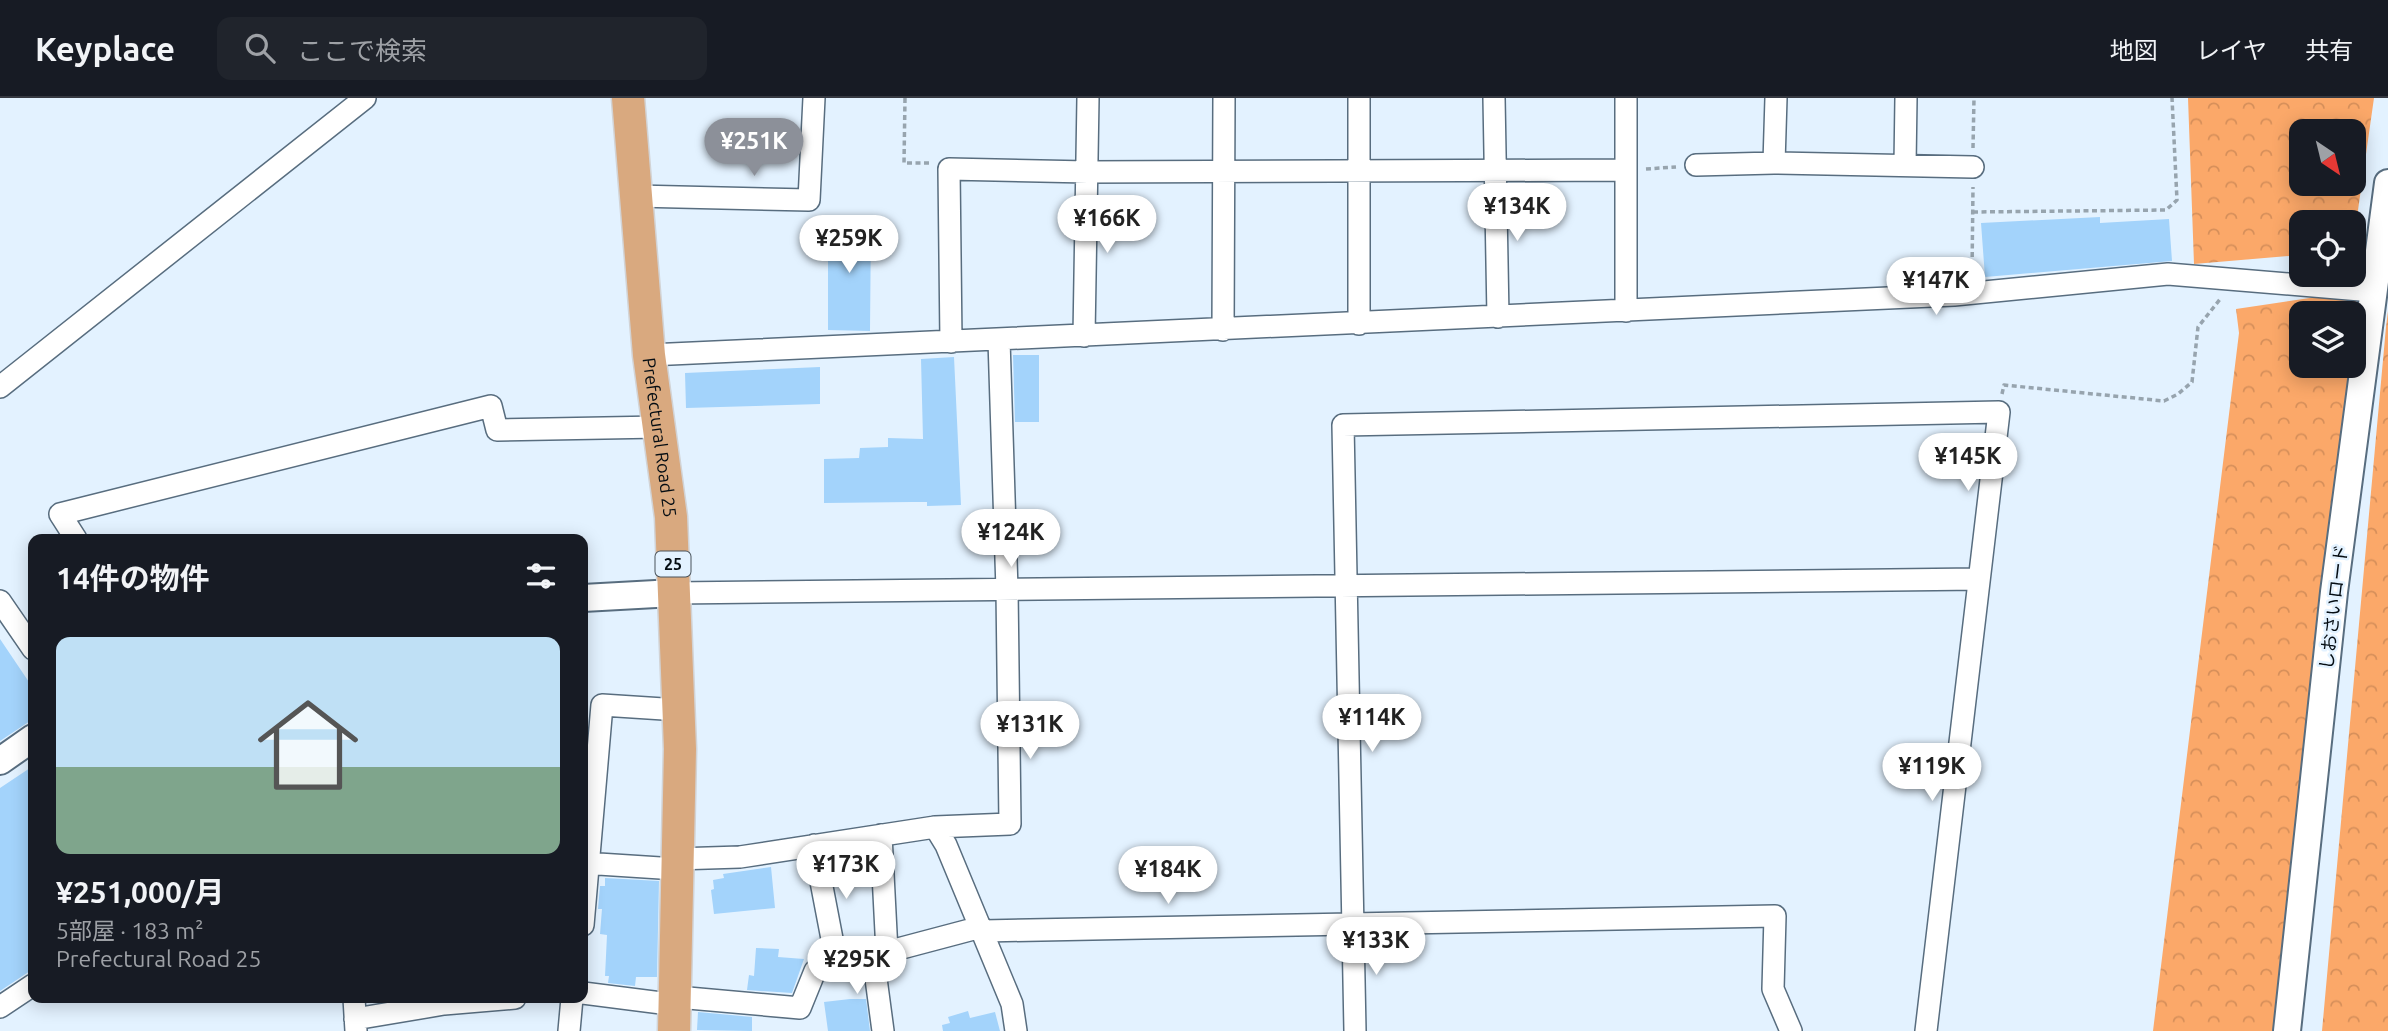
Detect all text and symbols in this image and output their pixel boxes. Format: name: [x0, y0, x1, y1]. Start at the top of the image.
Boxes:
search box: [217, 17, 707, 80]
icon: search: [241, 29, 279, 67]
text: Keyplace: [35, 30, 175, 67]
text: ここで検索: [297, 36, 427, 65]
text: 地図: [2110, 37, 2158, 64]
text: レイヤ: [2196, 37, 2267, 64]
text: 共有: [2305, 37, 2353, 64]
pin: ¥251K: [705, 118, 803, 178]
north arrow: [2289, 119, 2366, 196]
map controls: [2289, 119, 2366, 378]
text: ¥251K: [720, 128, 788, 153]
pin: ¥134K: [1468, 184, 1566, 243]
text: ¥134K: [1483, 193, 1551, 218]
pin: ¥166K: [1058, 195, 1156, 255]
text: ¥166K: [1073, 205, 1141, 230]
button: locate: [2289, 210, 2366, 287]
pin: ¥259K: [800, 216, 898, 275]
text: ¥259K: [815, 225, 883, 250]
pin: ¥147K: [1887, 258, 1985, 317]
text: ¥147K: [1902, 267, 1970, 292]
button: layers: [2289, 301, 2366, 378]
street label: Prefectural Road 25: [639, 356, 681, 518]
pin: ¥145K: [1919, 434, 2017, 493]
text: ¥145K: [1934, 443, 2002, 468]
pin: ¥124K: [962, 510, 1060, 569]
text: ¥124K: [977, 519, 1045, 544]
street label: しおさいロード: [2315, 543, 2351, 671]
road number: 25: [656, 551, 690, 576]
icon: filters: [522, 557, 560, 595]
text: 14件の物件: [56, 561, 210, 595]
icon: home: [245, 682, 371, 808]
pin: ¥114K: [1323, 694, 1421, 754]
pin: ¥131K: [981, 702, 1079, 761]
text: ¥114K: [1338, 704, 1406, 729]
text: ¥131K: [996, 711, 1064, 736]
pin: ¥119K: [1883, 744, 1981, 803]
text: ¥119K: [1898, 753, 1966, 778]
pin: ¥173K: [797, 842, 895, 901]
pin: ¥184K: [1119, 846, 1217, 906]
text: ¥173K: [812, 851, 880, 876]
text: ¥184K: [1134, 856, 1202, 881]
text: ¥251,000/月: [56, 875, 224, 909]
text: 5部屋 · 183 m²: [56, 918, 203, 943]
pin: ¥133K: [1327, 918, 1425, 977]
text: ¥133K: [1342, 927, 1410, 952]
pin: ¥295K: [808, 936, 906, 996]
text: Prefectural Road 25: [56, 946, 261, 971]
text: ¥295K: [823, 946, 891, 971]

